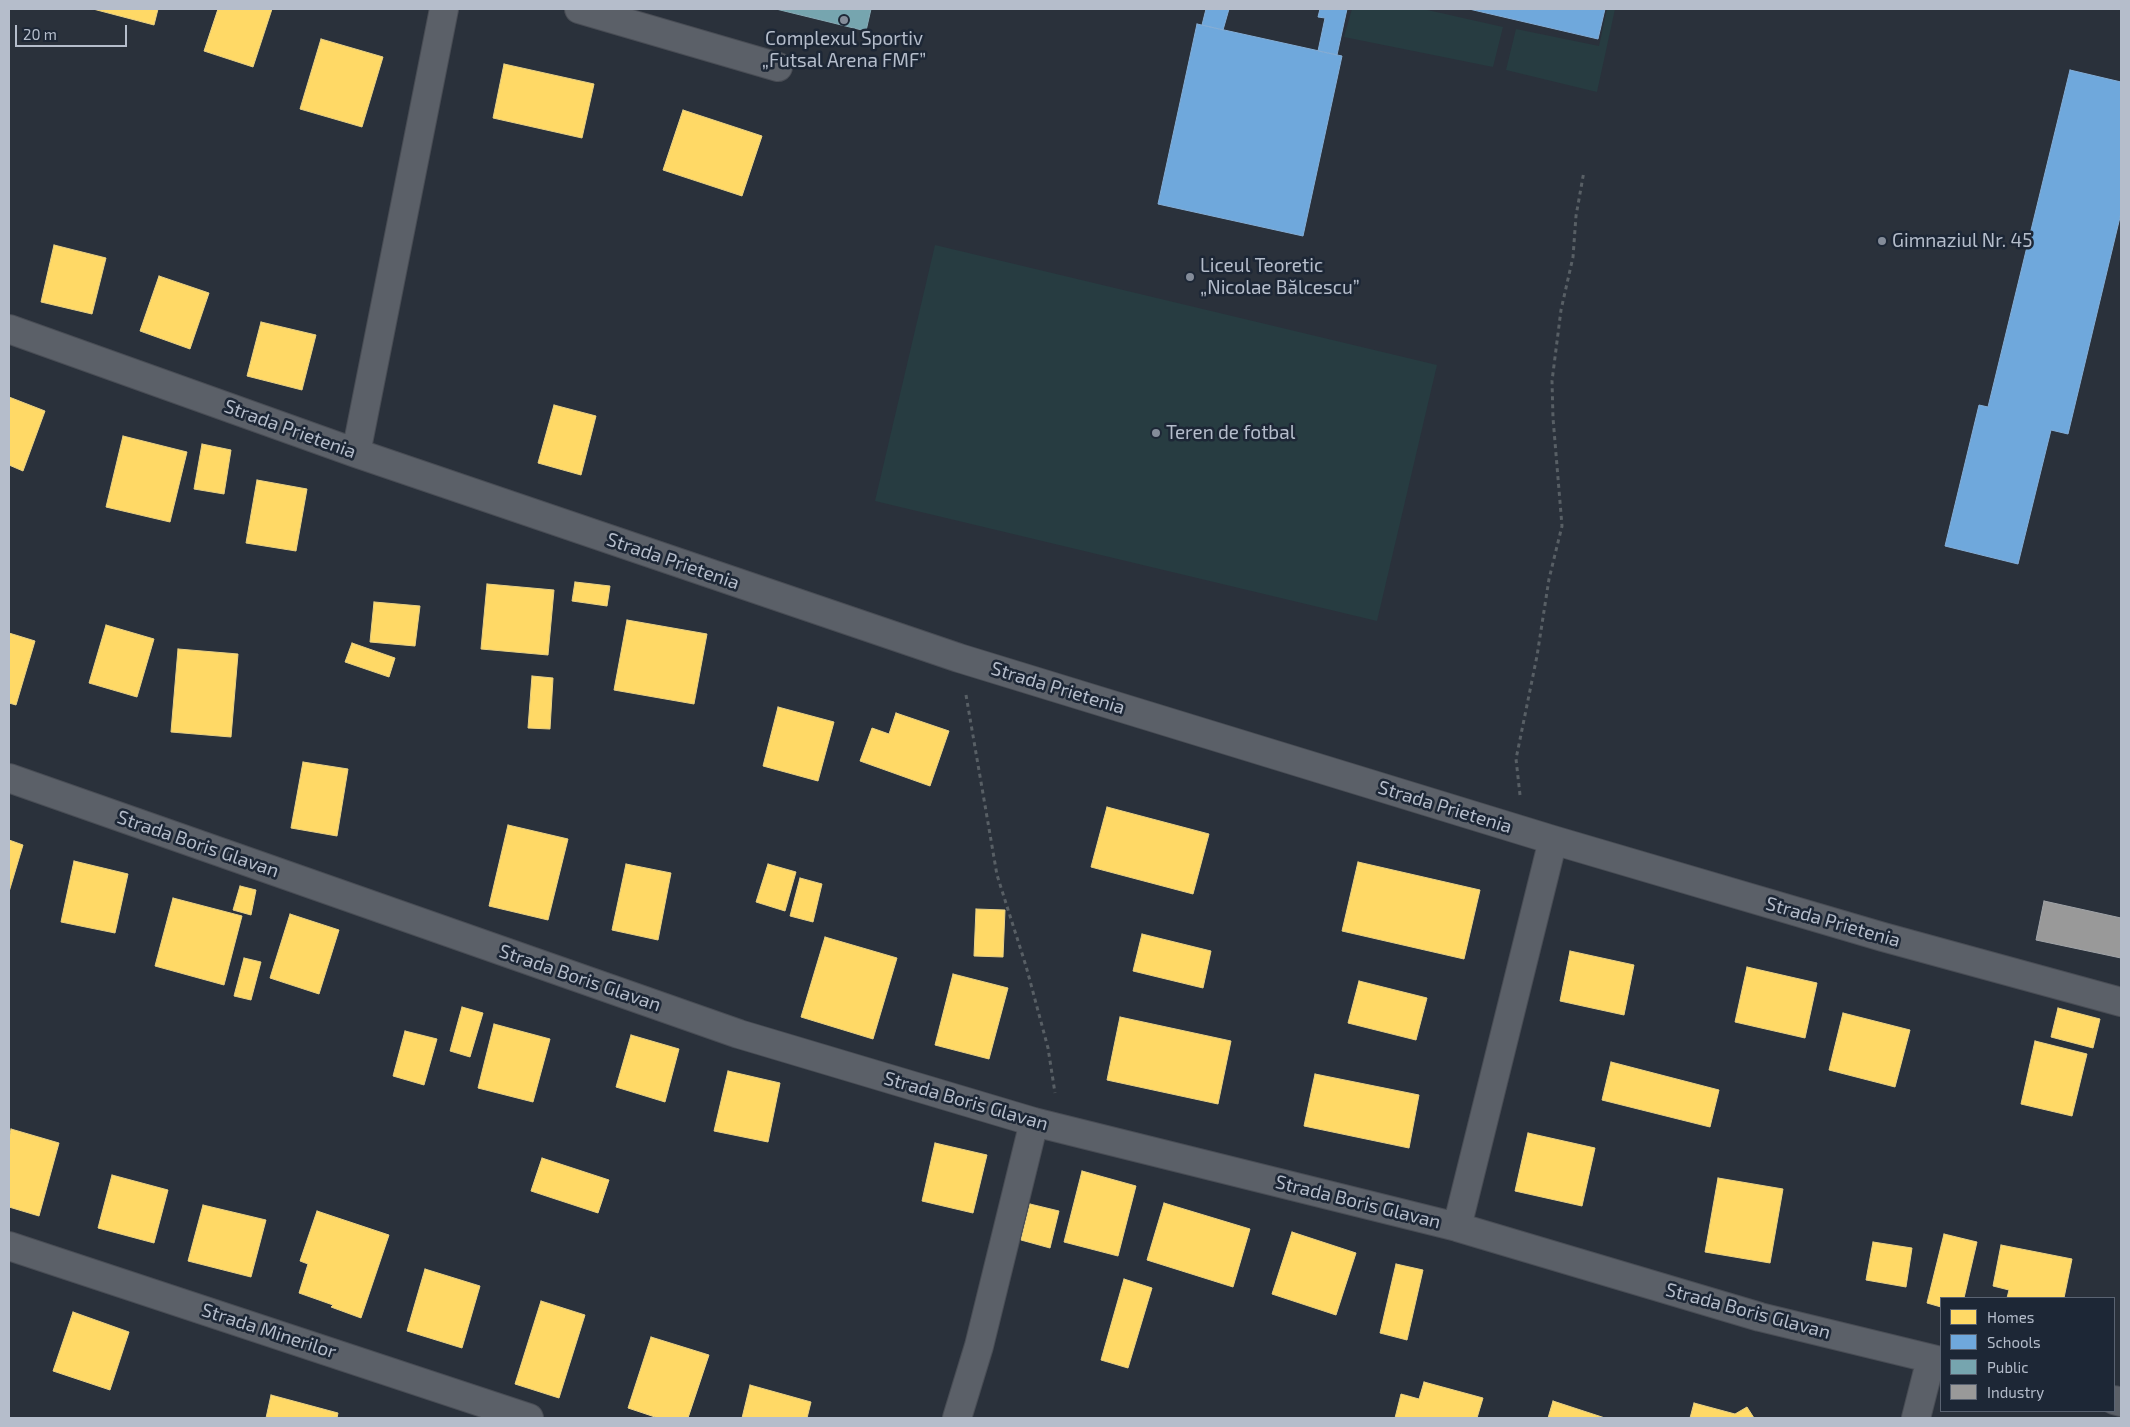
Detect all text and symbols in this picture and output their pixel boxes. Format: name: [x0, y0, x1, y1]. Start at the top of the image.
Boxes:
marker: Complexul Sportiv „Futsal Arena FMF”: [838, 14, 850, 26]
scale bar: [18, 15, 130, 47]
text: 20 m: [23, 25, 57, 43]
place label: Complexul Sportiv „Futsal Arena FMF”: [762, 28, 926, 72]
place label: Gimnaziul Nr. 45: [1892, 230, 2032, 252]
marker: Gimnaziul Nr. 45: [1876, 235, 1888, 247]
place label: Liceul Teoretic „Nicolae Bălcescu”: [1200, 255, 1360, 299]
marker: Liceul Teoretic „Nicolae Bălcescu”: [1184, 271, 1196, 283]
street label: Strada Prietenia: [221, 395, 359, 463]
place label: Teren de fotbal: [1166, 422, 1295, 444]
marker: Teren de fotbal: [1150, 427, 1162, 439]
street label: Strada Prietenia: [604, 528, 742, 594]
street label: Strada Prietenia: [988, 657, 1128, 719]
street label: Strada Prietenia: [1375, 776, 1515, 838]
street label: Strada Boris Glavan: [114, 806, 282, 882]
street label: Strada Prietenia: [1763, 892, 1903, 952]
street label: Strada Boris Glavan: [496, 940, 664, 1016]
street label: Strada Boris Glavan: [881, 1067, 1051, 1135]
street label: Strada Boris Glavan: [1273, 1170, 1443, 1234]
street label: Strada Boris Glavan: [1663, 1278, 1833, 1344]
legend: [1940, 1297, 2115, 1412]
street label: Strada Minerilor: [199, 1298, 339, 1364]
text: Homes: [1987, 1308, 2034, 1326]
text: Schools: [1987, 1333, 2041, 1351]
text: Public: [1987, 1358, 2028, 1376]
text: Industry: [1987, 1383, 2044, 1401]

